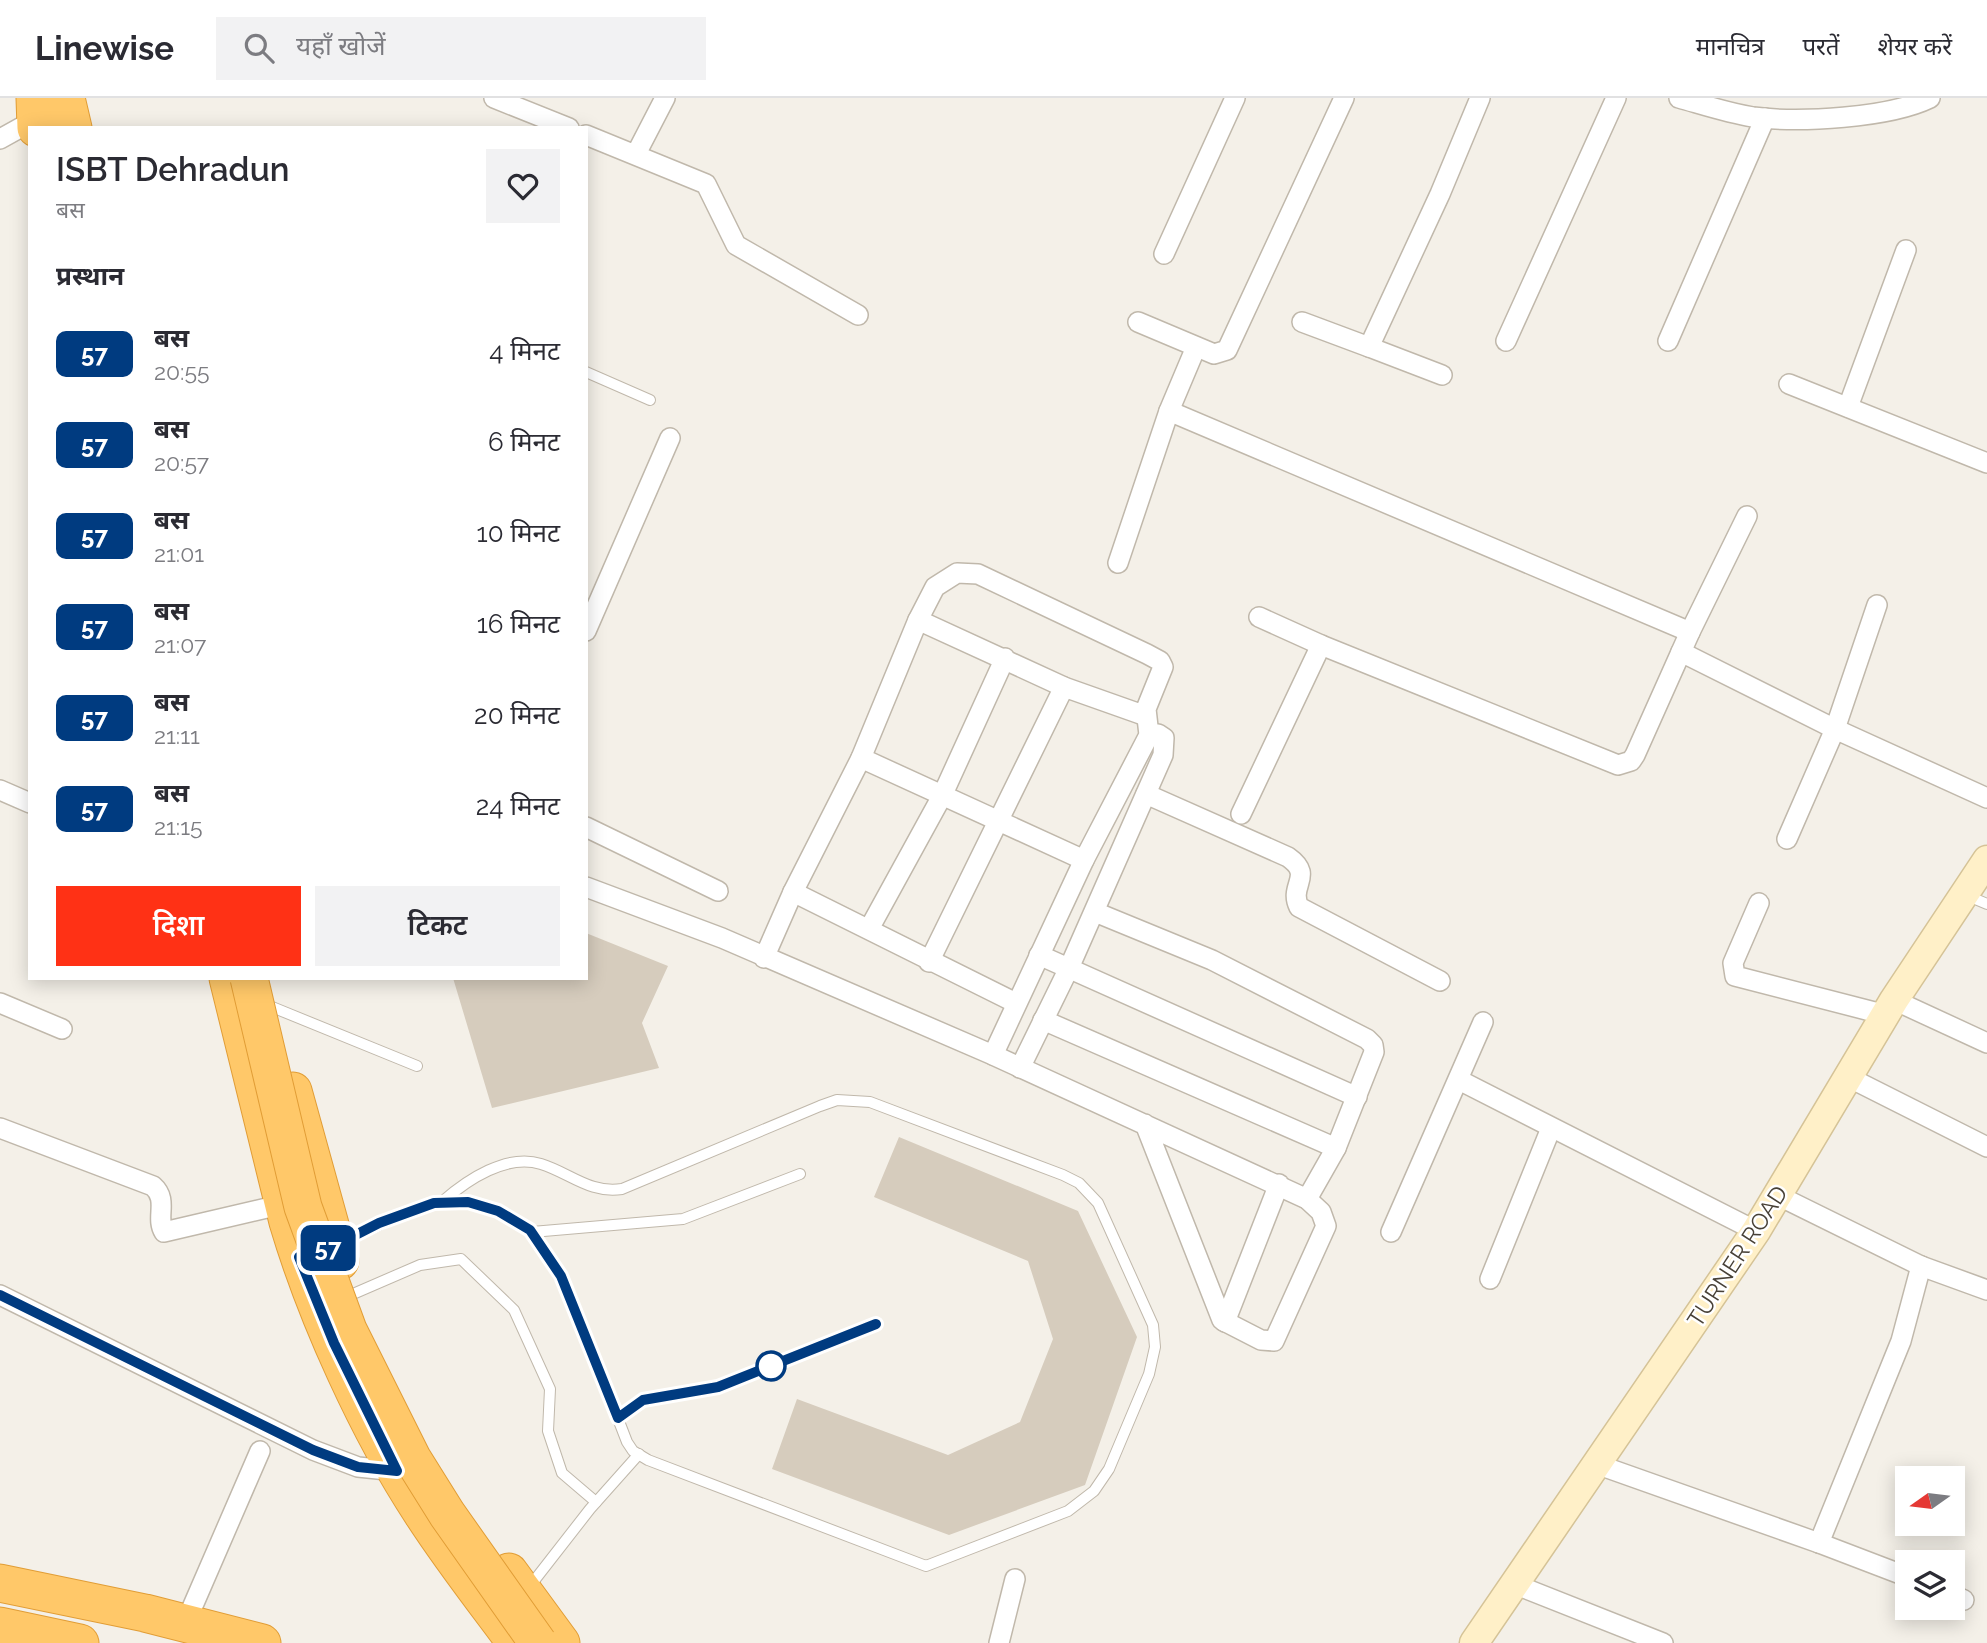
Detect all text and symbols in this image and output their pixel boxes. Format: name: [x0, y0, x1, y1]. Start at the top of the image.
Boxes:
search box: [216, 17, 706, 80]
text: Linewise: [35, 29, 174, 68]
icon: search: [240, 29, 278, 67]
text: यहाँ खोजें: [296, 31, 386, 61]
text: मानचित्र: [1696, 32, 1764, 61]
text: परतें: [1802, 32, 1840, 61]
text: शेयर करें: [1878, 32, 1952, 61]
button: heart: [486, 149, 560, 223]
text: ISBT Dehradun: [56, 150, 289, 189]
text: बस: [56, 196, 85, 223]
text: प्रस्थान: [56, 261, 124, 291]
text: बस: [154, 323, 189, 353]
text: 4 मिनट: [489, 336, 560, 366]
text: 57: [81, 339, 108, 368]
text: 20:55: [154, 358, 209, 385]
text: बस: [154, 414, 189, 444]
text: 6 मिनट: [488, 427, 560, 457]
text: 57: [81, 430, 108, 459]
text: 20:57: [154, 449, 209, 476]
text: बस: [154, 505, 189, 535]
text: 10 मिनट: [477, 518, 560, 548]
text: 57: [81, 521, 108, 550]
text: 21:01: [154, 540, 204, 567]
text: बस: [154, 596, 189, 626]
text: 16 मिनट: [477, 609, 560, 639]
text: 57: [81, 612, 108, 641]
text: 21:07: [154, 631, 206, 658]
text: बस: [154, 687, 189, 717]
text: 20 मिनट: [474, 700, 560, 730]
text: 57: [81, 703, 108, 732]
text: 21:11: [154, 722, 200, 749]
text: बस: [154, 778, 189, 808]
text: 24 मिनट: [476, 791, 560, 821]
text: 57: [81, 794, 108, 823]
text: 21:15: [154, 813, 203, 840]
button: दिशा: [56, 886, 301, 966]
button: टिकट: [315, 886, 560, 966]
street label: TURNER ROAD: [1681, 1180, 1793, 1332]
line badge: 57: [296, 1225, 360, 1271]
text: 57: [315, 1233, 341, 1262]
unlabelled marker: [756, 1351, 786, 1381]
north arrow: [1895, 1466, 1965, 1536]
map controls: [1895, 1466, 1965, 1620]
button: layers: [1895, 1550, 1965, 1620]

